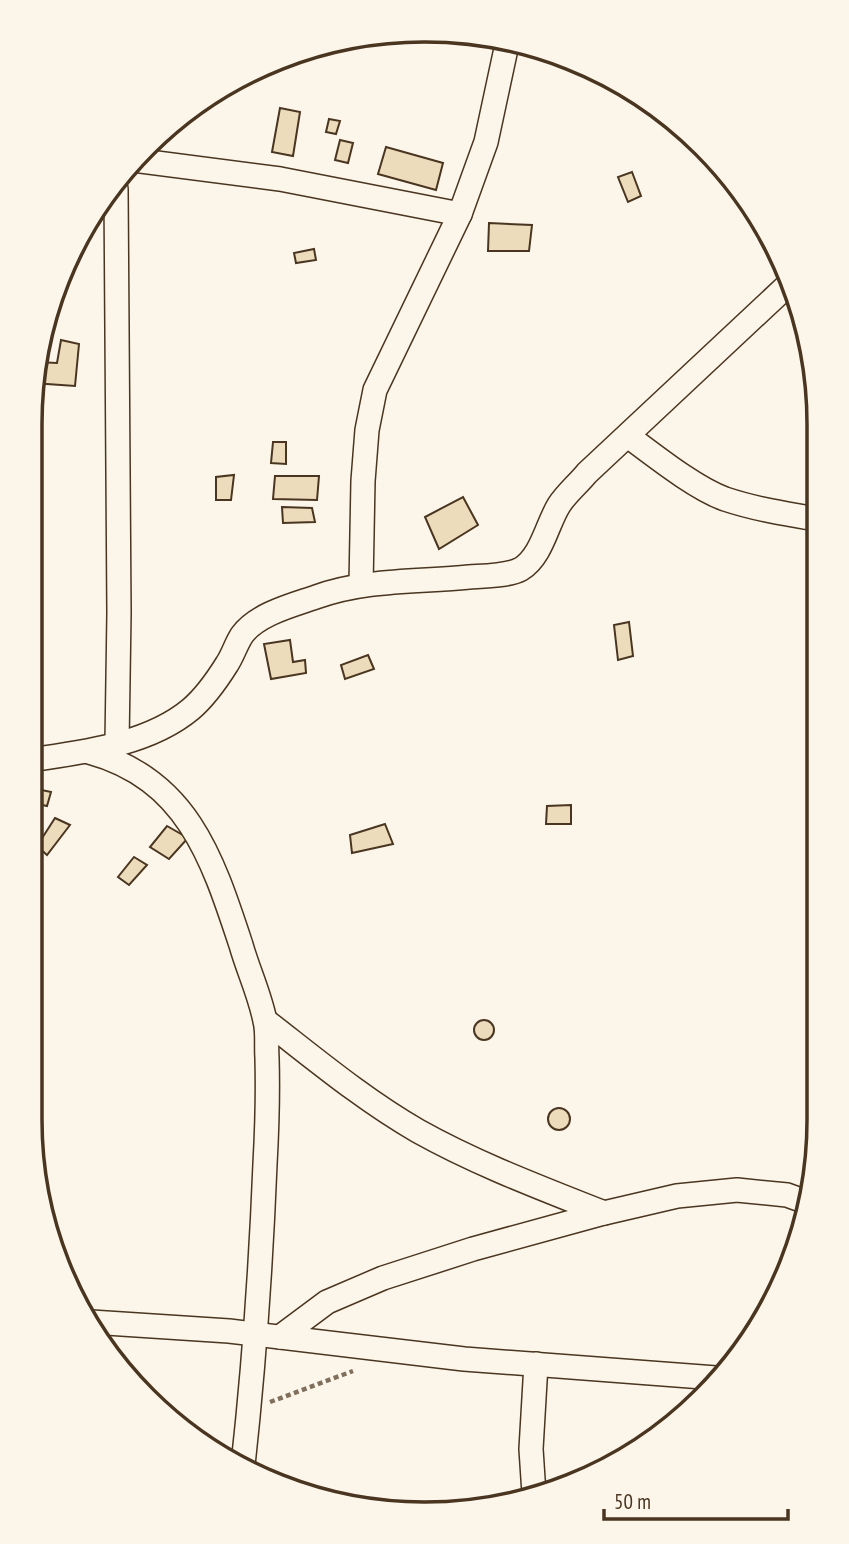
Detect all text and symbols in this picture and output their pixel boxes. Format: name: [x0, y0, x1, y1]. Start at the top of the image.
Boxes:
scale bar: [604, 1478, 788, 1522]
text: 50 m: [614, 1488, 651, 1515]

